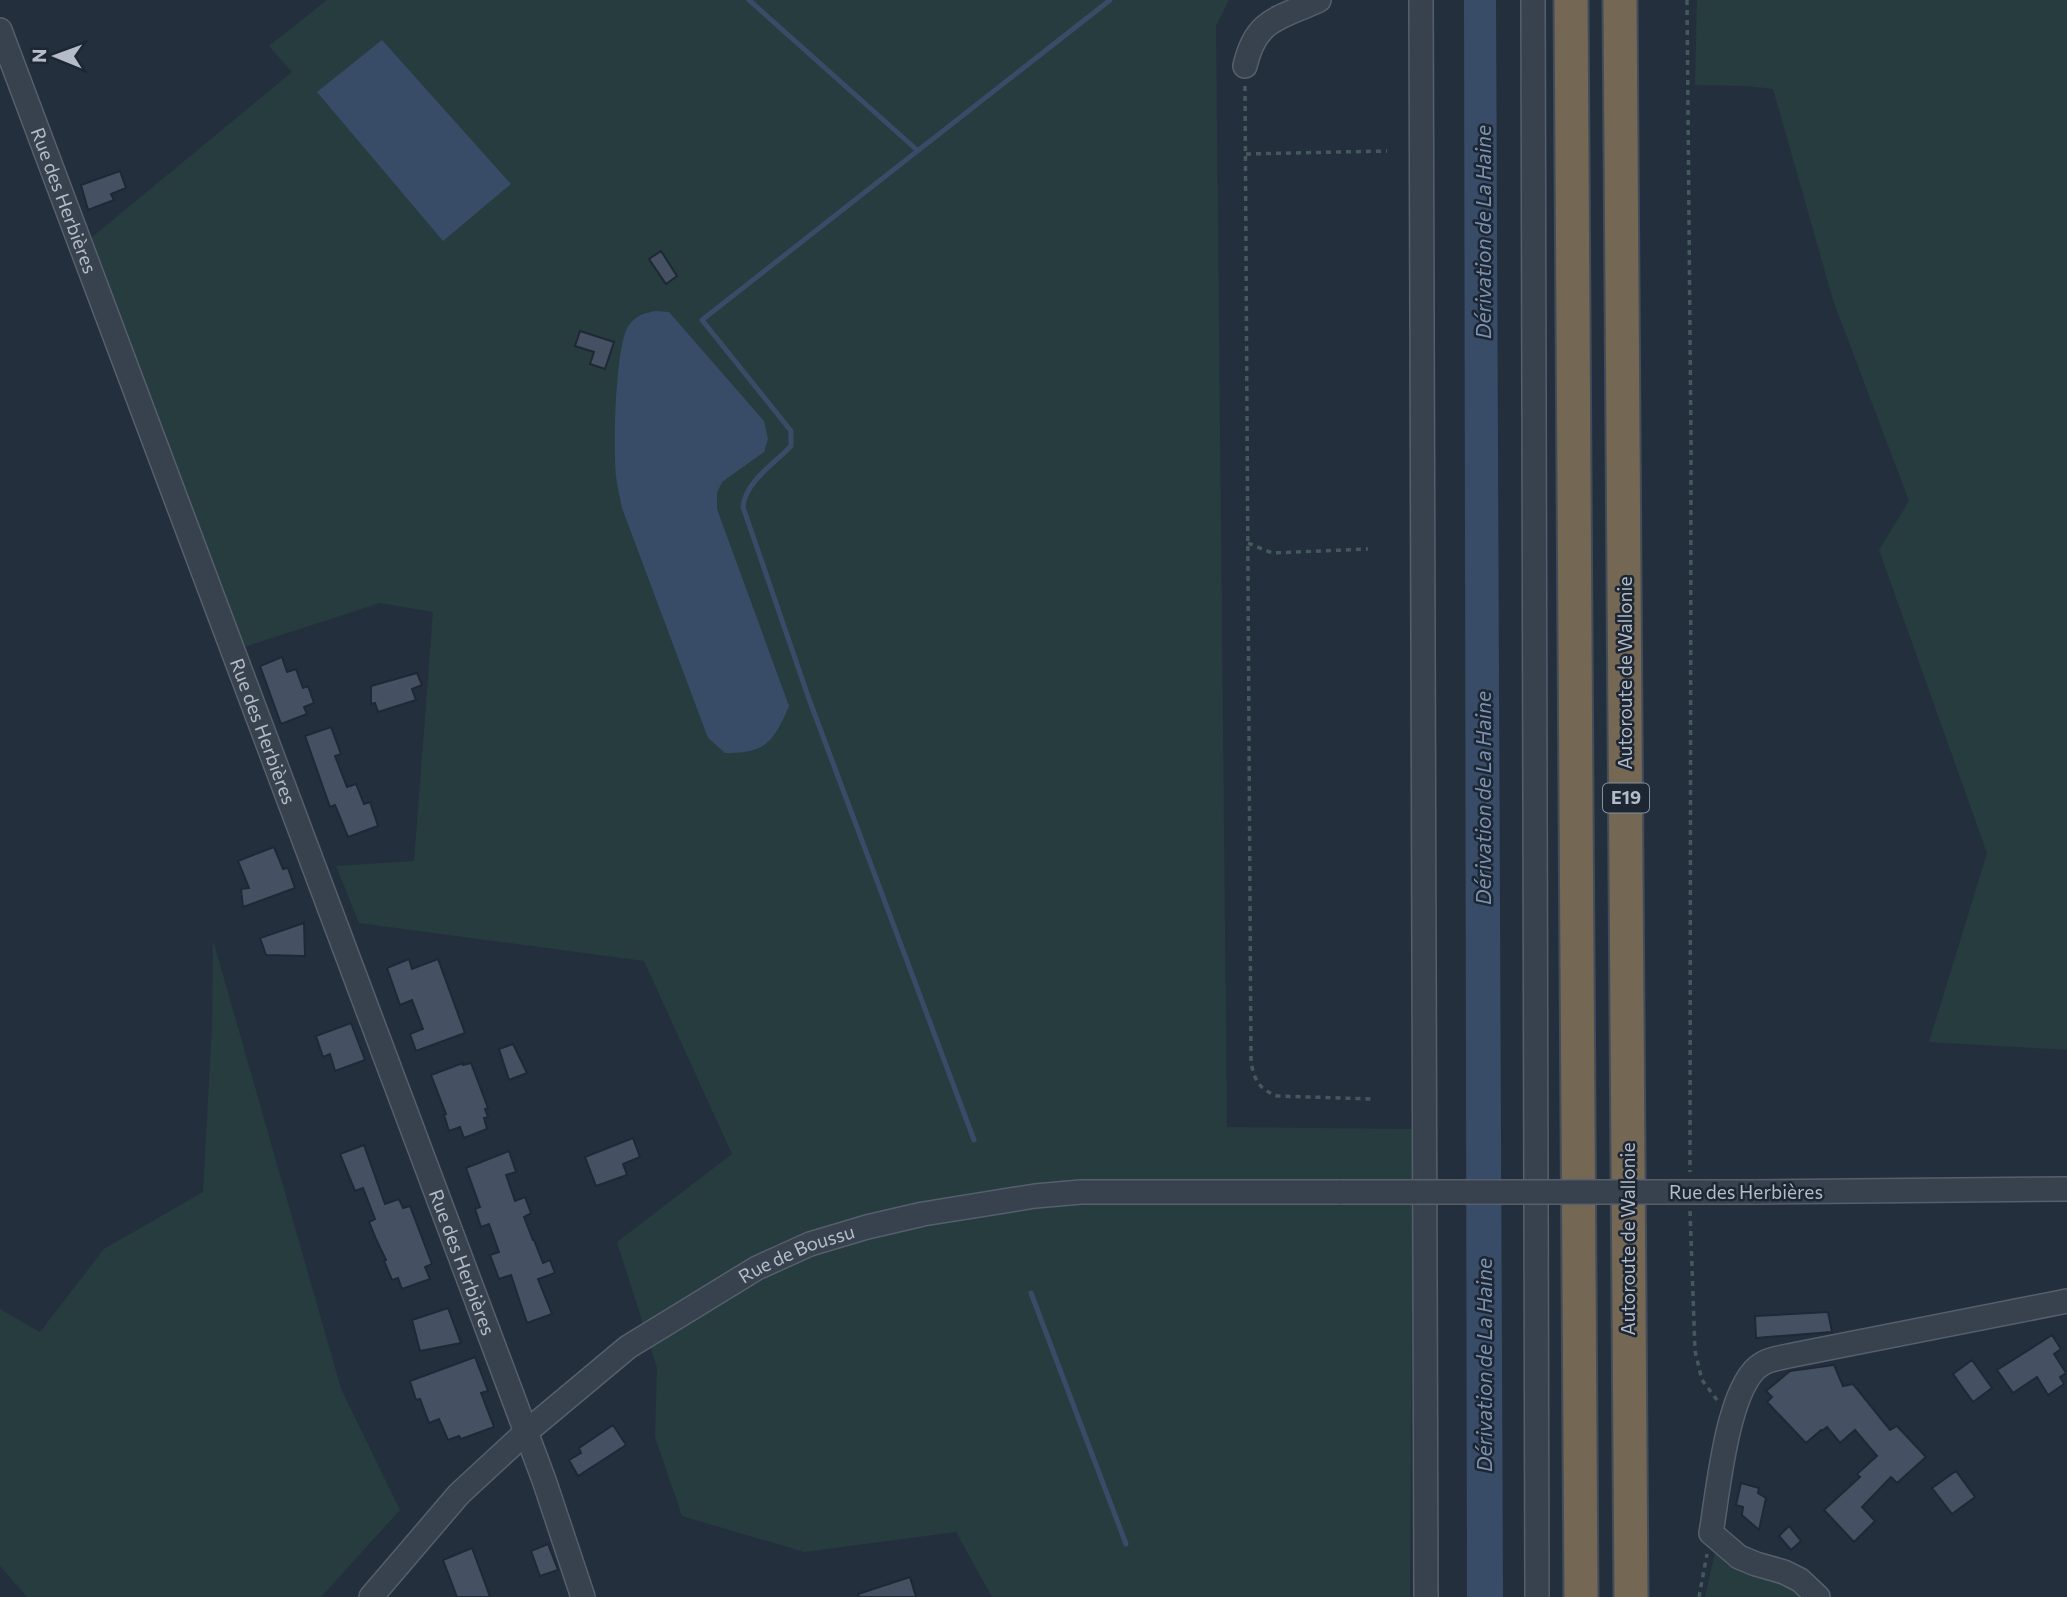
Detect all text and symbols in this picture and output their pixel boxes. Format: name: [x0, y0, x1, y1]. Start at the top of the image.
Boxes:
north arrow: [21, 21, 91, 91]
text: N: [27, 48, 50, 63]
street label: Rue des Herbières: [27, 124, 102, 276]
water label: Dérivation de La Haine: [1470, 125, 1495, 339]
street label: Autoroute de Wallonie: [1613, 577, 1636, 769]
street label: Rue des Herbières: [226, 655, 301, 807]
water label: Dérivation de La Haine: [1470, 691, 1495, 905]
road number: E19: [1603, 784, 1649, 812]
street label: Autoroute de Wallonie: [1616, 1143, 1639, 1335]
street label: Rue des Herbières: [1669, 1180, 1823, 1203]
street label: Rue des Herbières: [425, 1186, 501, 1338]
street label: Rue de Boussu: [734, 1219, 857, 1288]
water label: Dérivation de La Haine: [1471, 1258, 1496, 1472]

